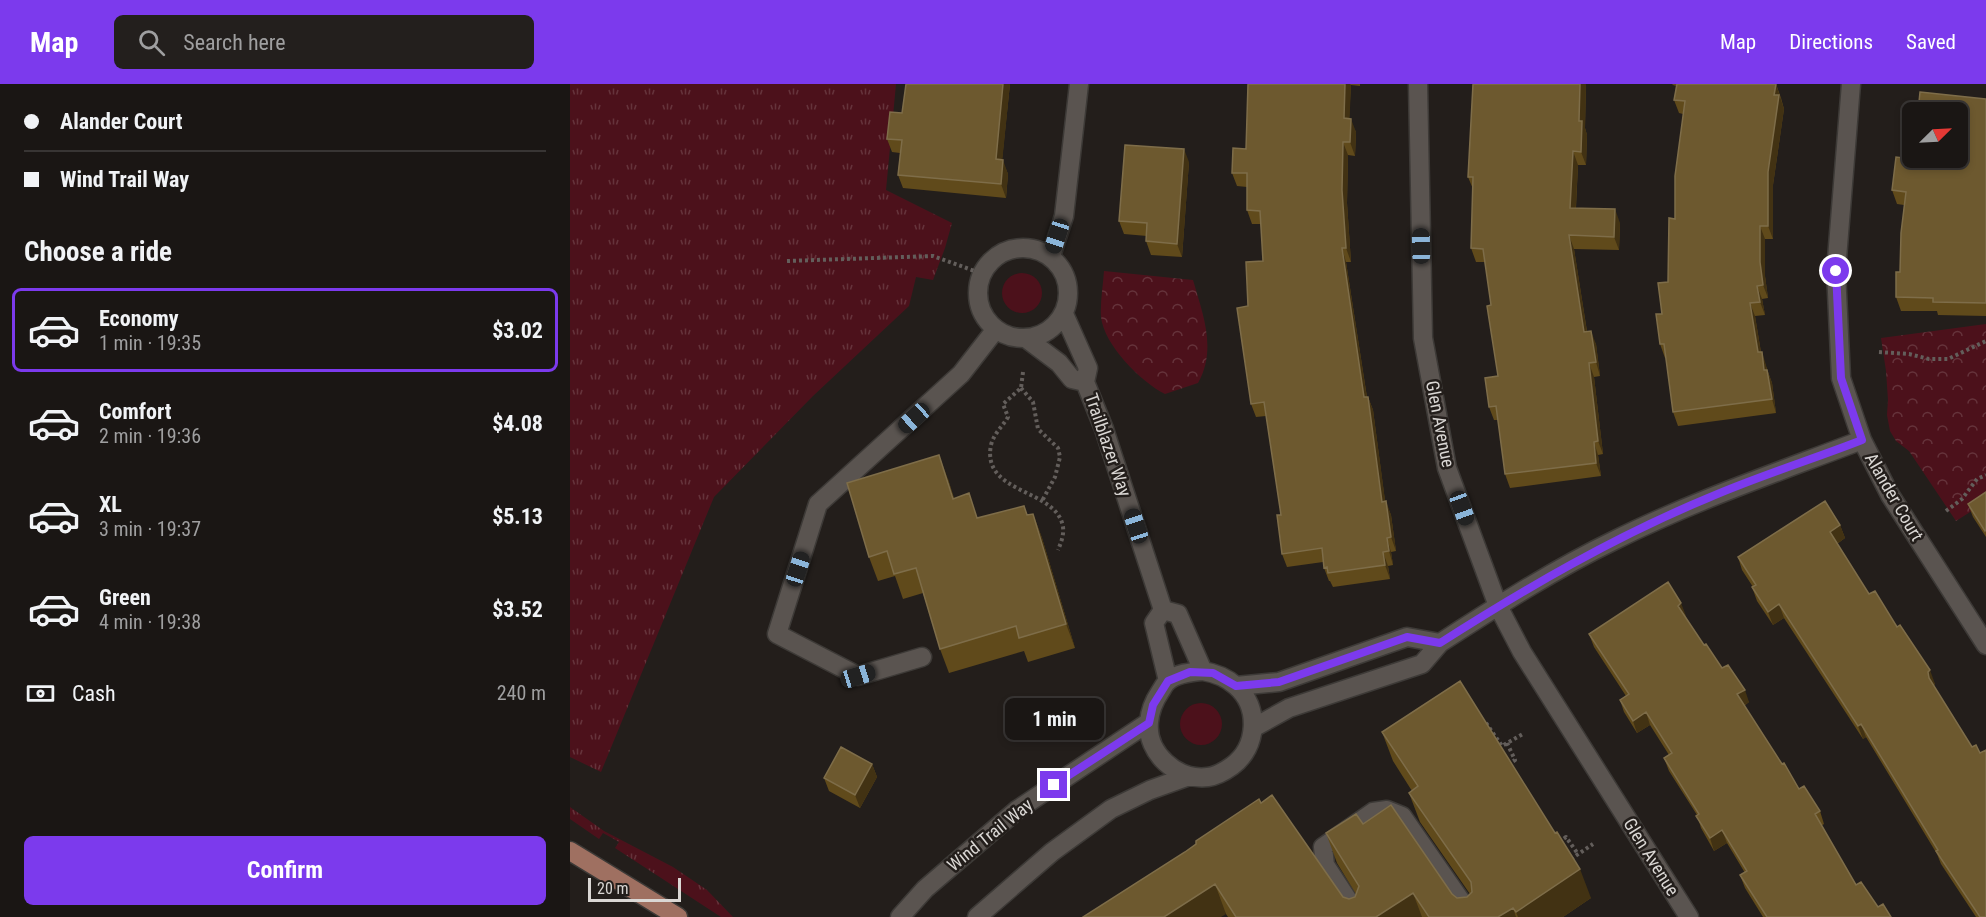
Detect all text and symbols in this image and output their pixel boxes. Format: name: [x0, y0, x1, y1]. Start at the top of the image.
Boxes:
search box: [114, 15, 534, 69]
text: Map: [30, 26, 78, 59]
icon: search: [135, 26, 168, 59]
text: Search here: [183, 30, 286, 55]
text: Map: [1720, 30, 1756, 54]
text: Directions: [1789, 30, 1873, 54]
text: Saved: [1906, 30, 1956, 54]
north arrow: [1902, 102, 1968, 168]
map controls: [1902, 102, 1968, 168]
text: Alander Court: [60, 109, 183, 134]
text: Wind Trail Way: [60, 167, 189, 192]
car: [1043, 216, 1071, 256]
car: [1412, 228, 1430, 264]
text: Choose a ride: [24, 236, 172, 268]
route start: [1822, 257, 1849, 284]
icon: car: [27, 303, 81, 357]
text: Economy: [99, 306, 179, 331]
text: $3.02: [492, 318, 543, 343]
text: 1 min · 19:35: [99, 331, 201, 355]
street label: Glen Avenue: [1422, 379, 1459, 469]
street label: Trailblazer Way: [1081, 391, 1136, 500]
icon: car: [27, 396, 81, 450]
text: Comfort: [99, 399, 172, 424]
car: [895, 399, 933, 437]
text: $4.08: [492, 411, 543, 436]
text: 2 min · 19:36: [99, 424, 201, 448]
street label: Alander Court: [1861, 449, 1928, 544]
car: [1447, 488, 1477, 528]
icon: car: [27, 489, 81, 543]
text: XL: [99, 492, 122, 517]
text: $5.13: [492, 504, 543, 529]
car: [1122, 506, 1150, 546]
text: 3 min · 19:37: [99, 517, 201, 541]
car: [784, 549, 812, 589]
icon: car: [27, 582, 81, 636]
text: Green: [99, 585, 151, 610]
text: $3.52: [492, 597, 543, 622]
text: 4 min · 19:38: [99, 610, 201, 634]
car: [838, 662, 878, 690]
icon: cash: [24, 677, 57, 710]
text: Cash: [72, 681, 116, 706]
text: 240 m: [497, 681, 546, 705]
callout: 1 min: [1004, 698, 1104, 740]
text: 1 min: [1032, 707, 1077, 731]
route end: [1040, 771, 1067, 798]
street label: Wind Trail Way: [943, 794, 1037, 875]
street label: Glen Avenue: [1619, 814, 1684, 900]
button: Confirm: [24, 836, 546, 905]
scale bar: [588, 875, 681, 902]
text: 20 m: [597, 879, 629, 898]

